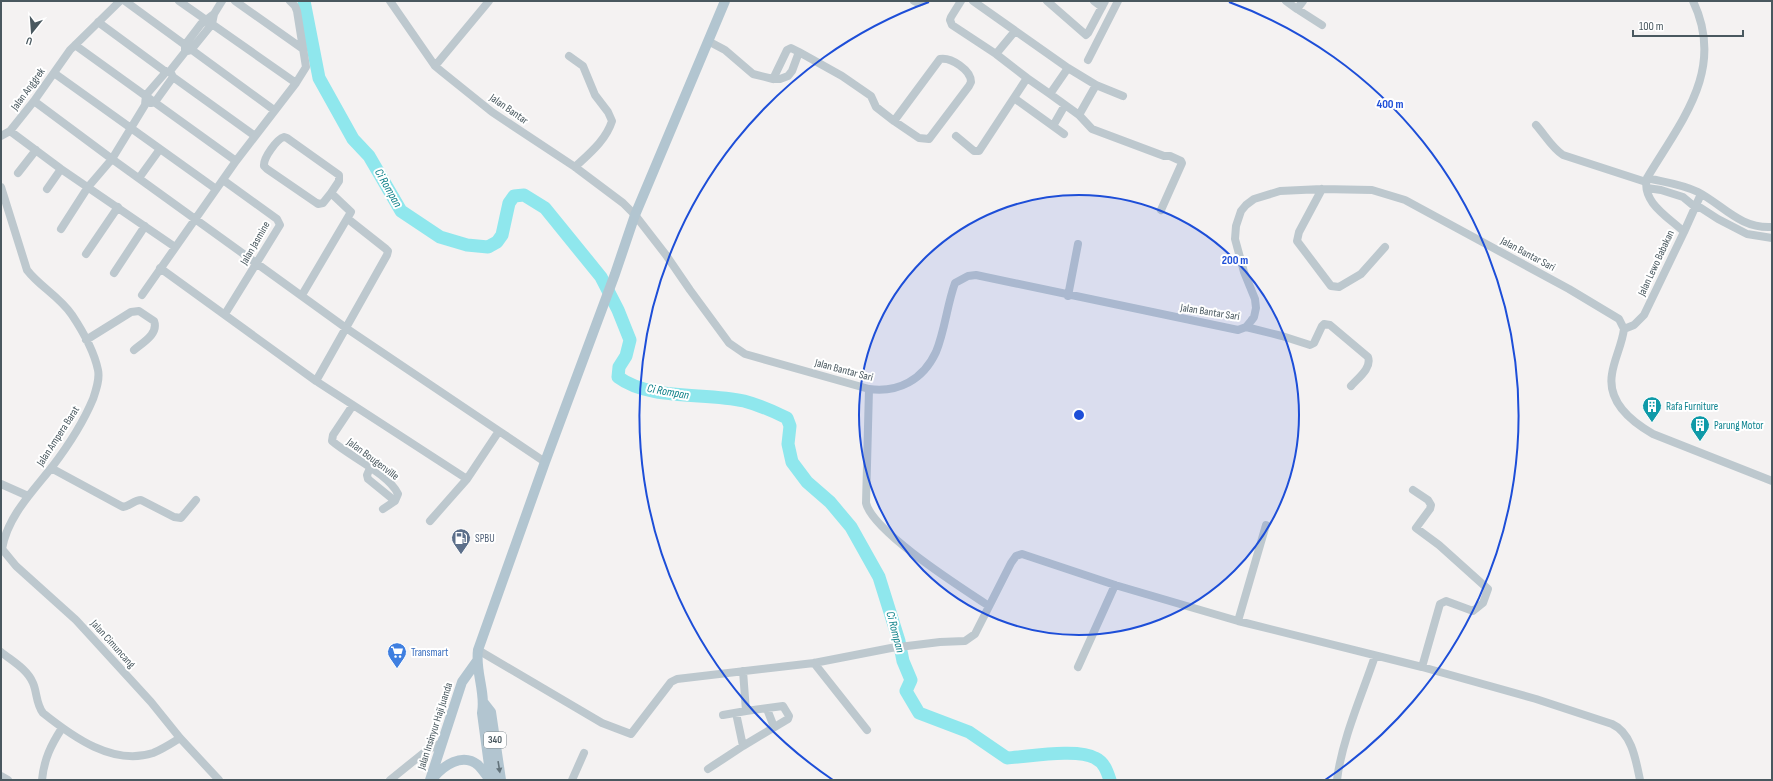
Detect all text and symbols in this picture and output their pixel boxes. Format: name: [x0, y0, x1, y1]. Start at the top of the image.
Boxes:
north arrow: [12, 12, 52, 52]
scale bar: [1633, 12, 1743, 38]
text: 100 m: [1639, 19, 1664, 34]
text: U: [24, 34, 34, 48]
street label: Jalan Anggrek: [8, 65, 48, 114]
street label: Jalan Bantar: [486, 91, 531, 127]
text: 400 m: [1377, 97, 1403, 112]
water label: Ci Rompan: [371, 166, 405, 210]
street label: Jalan Jasmine: [237, 219, 273, 268]
street label: Jalan Lewo Babakan: [1635, 228, 1677, 299]
street label: Jalan Bantar Sari: [1498, 234, 1557, 274]
text: 200 m: [1222, 253, 1248, 268]
street label: Jalan Bantar Sari: [1178, 301, 1241, 323]
street label: Jalan Bantar Sari: [812, 356, 875, 384]
water label: Ci Rompan: [646, 381, 690, 403]
building icon: Rafa Furniture: [1641, 395, 1663, 423]
place label: Rafa Furniture: [1666, 400, 1718, 413]
street label: Jalan Ampera Barat: [33, 403, 83, 469]
centre of rings: [1072, 408, 1086, 422]
building icon: Parung Motor: [1689, 414, 1711, 442]
place label: Parung Motor: [1714, 419, 1763, 432]
street label: Jalan Bougenville: [344, 435, 401, 483]
fuel station icon: SPBU: [450, 527, 472, 555]
place label: SPBU: [475, 532, 495, 545]
water label: Ci Rompan: [882, 610, 908, 654]
street label: Jalan Cimuncang: [87, 616, 138, 671]
supermarket icon: Transmart: [386, 641, 408, 669]
place label: Transmart: [411, 646, 449, 659]
street label: Jalan Insinyur Haji Juanda: [414, 681, 455, 772]
road number: 340: [484, 732, 506, 748]
one-way arrow: [496, 761, 502, 773]

